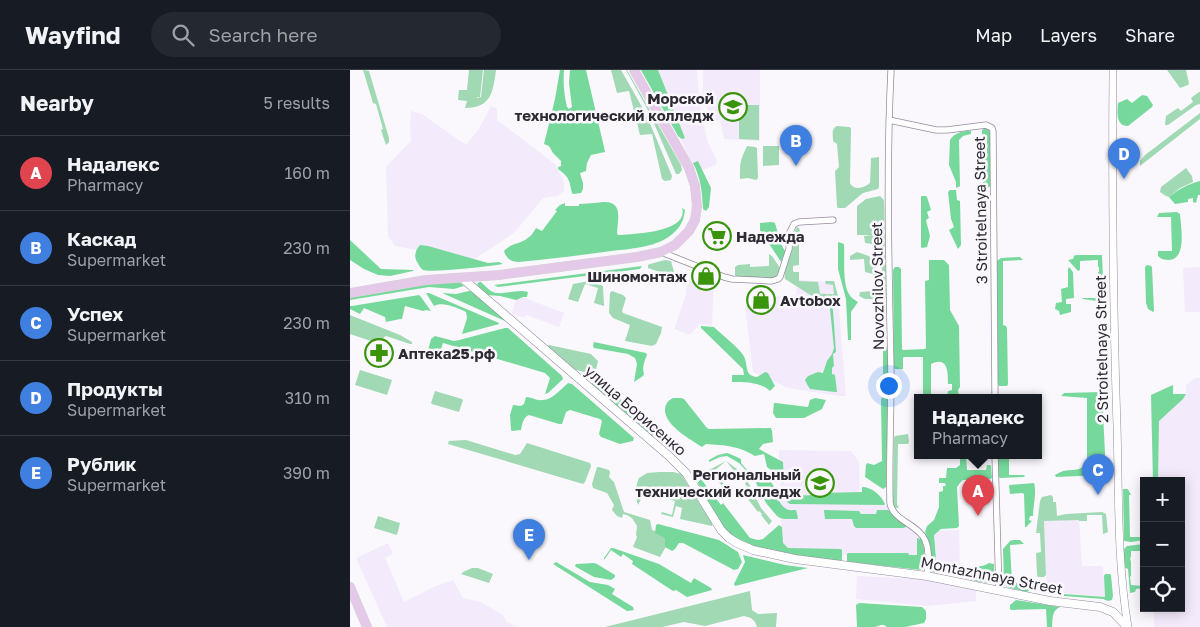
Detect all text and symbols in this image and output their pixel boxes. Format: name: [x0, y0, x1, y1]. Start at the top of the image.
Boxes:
search box: [151, 12, 501, 57]
text: Wayfind: [25, 20, 121, 49]
icon: search: [169, 21, 197, 49]
text: Search here: [209, 23, 317, 46]
text: Map: [975, 24, 1012, 46]
text: Layers: [1040, 24, 1097, 46]
text: Share: [1125, 24, 1175, 46]
place label: Морской технологический колледж: [515, 89, 715, 124]
text: Nearby: [20, 90, 94, 116]
school or university icon: Морской технологический колледж: [718, 92, 748, 122]
text: 5 results: [264, 93, 330, 113]
pin: B: [780, 125, 812, 166]
street label: 3 Stroitelnaya Street: [970, 136, 990, 284]
pin: D: [1108, 138, 1140, 179]
text: Надалекс: [67, 152, 160, 175]
text: A: [30, 163, 42, 183]
text: 160 m: [284, 163, 330, 183]
text: Pharmacy: [67, 175, 143, 195]
supermarket icon: Надежда: [702, 221, 732, 251]
street label: Novozhilov Street: [867, 222, 887, 350]
text: Каскад: [67, 227, 136, 250]
place label: Надежда: [736, 227, 805, 245]
text: B: [30, 238, 42, 258]
text: 230 m: [283, 238, 330, 258]
text: Supermarket: [67, 250, 166, 270]
shop icon: Шиномонтаж: [691, 261, 721, 291]
place label: Шиномонтаж: [587, 267, 688, 285]
street label: 2 Stroitelnaya Street: [1091, 275, 1111, 423]
shop icon: Avtobox: [746, 285, 776, 315]
place label: Avtobox: [780, 291, 841, 309]
text: Успех: [67, 302, 123, 325]
text: C: [30, 313, 42, 333]
text: 230 m: [283, 313, 330, 333]
text: Supermarket: [67, 325, 166, 345]
pharmacy icon: Аптека25.рф: [364, 338, 394, 368]
place label: Аптека25.рф: [398, 344, 496, 362]
street label: улица Борисенко: [582, 361, 690, 459]
your location: [876, 373, 902, 399]
text: Продукты: [67, 377, 163, 400]
text: D: [30, 388, 42, 408]
text: 310 m: [285, 388, 330, 408]
popup: [914, 394, 1042, 459]
text: Supermarket: [67, 400, 166, 420]
text: Надалекс: [932, 405, 1024, 428]
text: Pharmacy: [932, 428, 1008, 448]
text: Рублик: [67, 452, 137, 475]
pin: C: [1082, 454, 1114, 495]
text: E: [31, 463, 41, 483]
text: 390 m: [283, 463, 330, 483]
place label: Региональный технический колледж: [635, 465, 802, 500]
school or university icon: Региональный технический колледж: [805, 468, 835, 498]
text: Supermarket: [67, 475, 166, 495]
pin: A: [962, 475, 994, 516]
map controls: [1140, 477, 1185, 612]
button: +: [1140, 477, 1185, 522]
pin: E: [513, 519, 545, 560]
button: −: [1140, 522, 1185, 567]
street label: Montazhnaya Street: [919, 552, 1065, 598]
button: locate: [1140, 567, 1185, 612]

